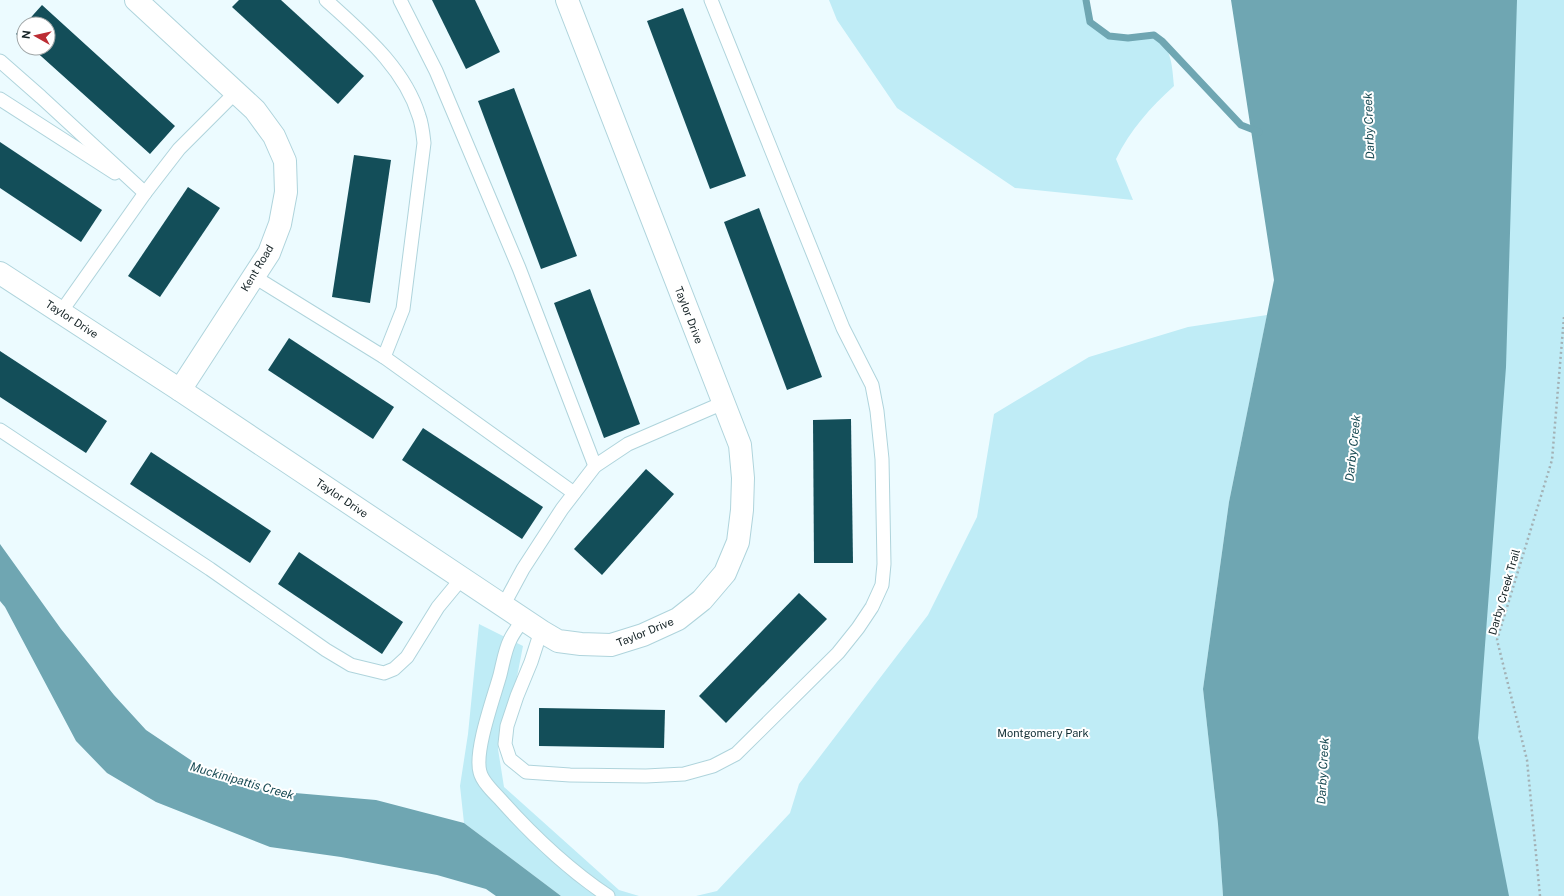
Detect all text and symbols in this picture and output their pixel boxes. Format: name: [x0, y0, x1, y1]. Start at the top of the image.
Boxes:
north arrow: [16, 16, 56, 56]
text: N: [20, 30, 33, 40]
water label: Darby Creek: [1361, 92, 1377, 160]
street label: Kent Road: [238, 242, 276, 294]
street label: Taylor Drive: [673, 285, 705, 345]
street label: Taylor Drive: [43, 298, 101, 340]
water label: Darby Creek: [1343, 414, 1364, 482]
street label: Taylor Drive: [314, 476, 370, 520]
street label: Darby Creek Trail: [1486, 548, 1522, 636]
street label: Taylor Drive: [615, 615, 675, 649]
park label: Montgomery Park: [997, 727, 1089, 739]
water label: Darby Creek: [1314, 737, 1332, 805]
water label: Muckinipattis Creek: [188, 759, 296, 803]

